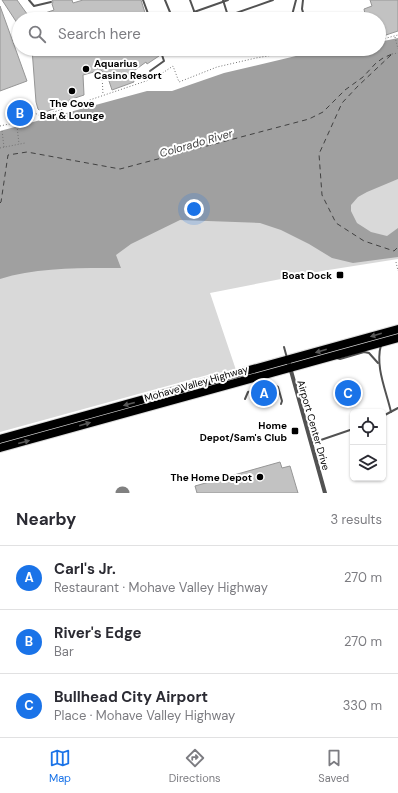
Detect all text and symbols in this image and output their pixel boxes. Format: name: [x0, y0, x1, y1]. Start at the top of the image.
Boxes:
search box: [12, 12, 386, 56]
icon: search: [26, 23, 48, 45]
text: Search here: [58, 24, 141, 44]
place label: Aquarius Casino Resort: [94, 57, 162, 82]
marker: Aquarius Casino Resort: [81, 64, 91, 74]
marker: The Cove Bar & Lounge: [67, 86, 77, 96]
place label: The Cove Bar & Lounge: [40, 97, 104, 122]
pin: B: [7, 98, 33, 128]
water label: Colorado River: [158, 126, 235, 160]
your location: [184, 199, 204, 219]
place label: Boat Dock: [282, 269, 332, 282]
marker: Boat Dock: [335, 270, 345, 280]
one-way arrow: [370, 332, 382, 338]
one-way arrow: [315, 348, 327, 354]
street label: Mohave Valley Highway: [143, 362, 250, 405]
pin: A: [251, 378, 277, 408]
street label: Airport Center Drive: [294, 378, 333, 472]
pin: C: [335, 378, 361, 408]
one-way arrow: [122, 401, 135, 407]
map controls: [350, 409, 386, 481]
button: locate: [350, 409, 386, 445]
place label: Home Depot/Sam's Club: [200, 419, 287, 444]
one-way arrow: [79, 421, 91, 427]
marker: Home Depot/Sam's Club: [290, 426, 300, 436]
one-way arrow: [17, 438, 30, 444]
button: layers: [350, 445, 386, 481]
place label: The Home Depot: [171, 471, 252, 484]
marker: The Home Depot: [255, 472, 265, 482]
text: Nearby: [16, 508, 76, 530]
text: 3 results: [330, 511, 382, 528]
text: Carl's Jr.: [54, 559, 116, 579]
text: A: [24, 569, 34, 586]
text: 270 m: [344, 569, 382, 586]
text: Restaurant · Mohave Valley Highway: [54, 579, 268, 596]
text: River's Edge: [54, 623, 142, 643]
text: B: [25, 633, 33, 650]
text: 270 m: [344, 633, 382, 650]
text: Bar: [54, 643, 74, 660]
text: Bullhead City Airport: [54, 687, 208, 707]
text: C: [24, 697, 34, 714]
text: 330 m: [343, 697, 382, 714]
text: Place · Mohave Valley Highway: [54, 707, 235, 724]
tab: Map: [49, 747, 71, 785]
tab: Directions: [169, 747, 221, 785]
tab: Saved: [318, 747, 349, 785]

